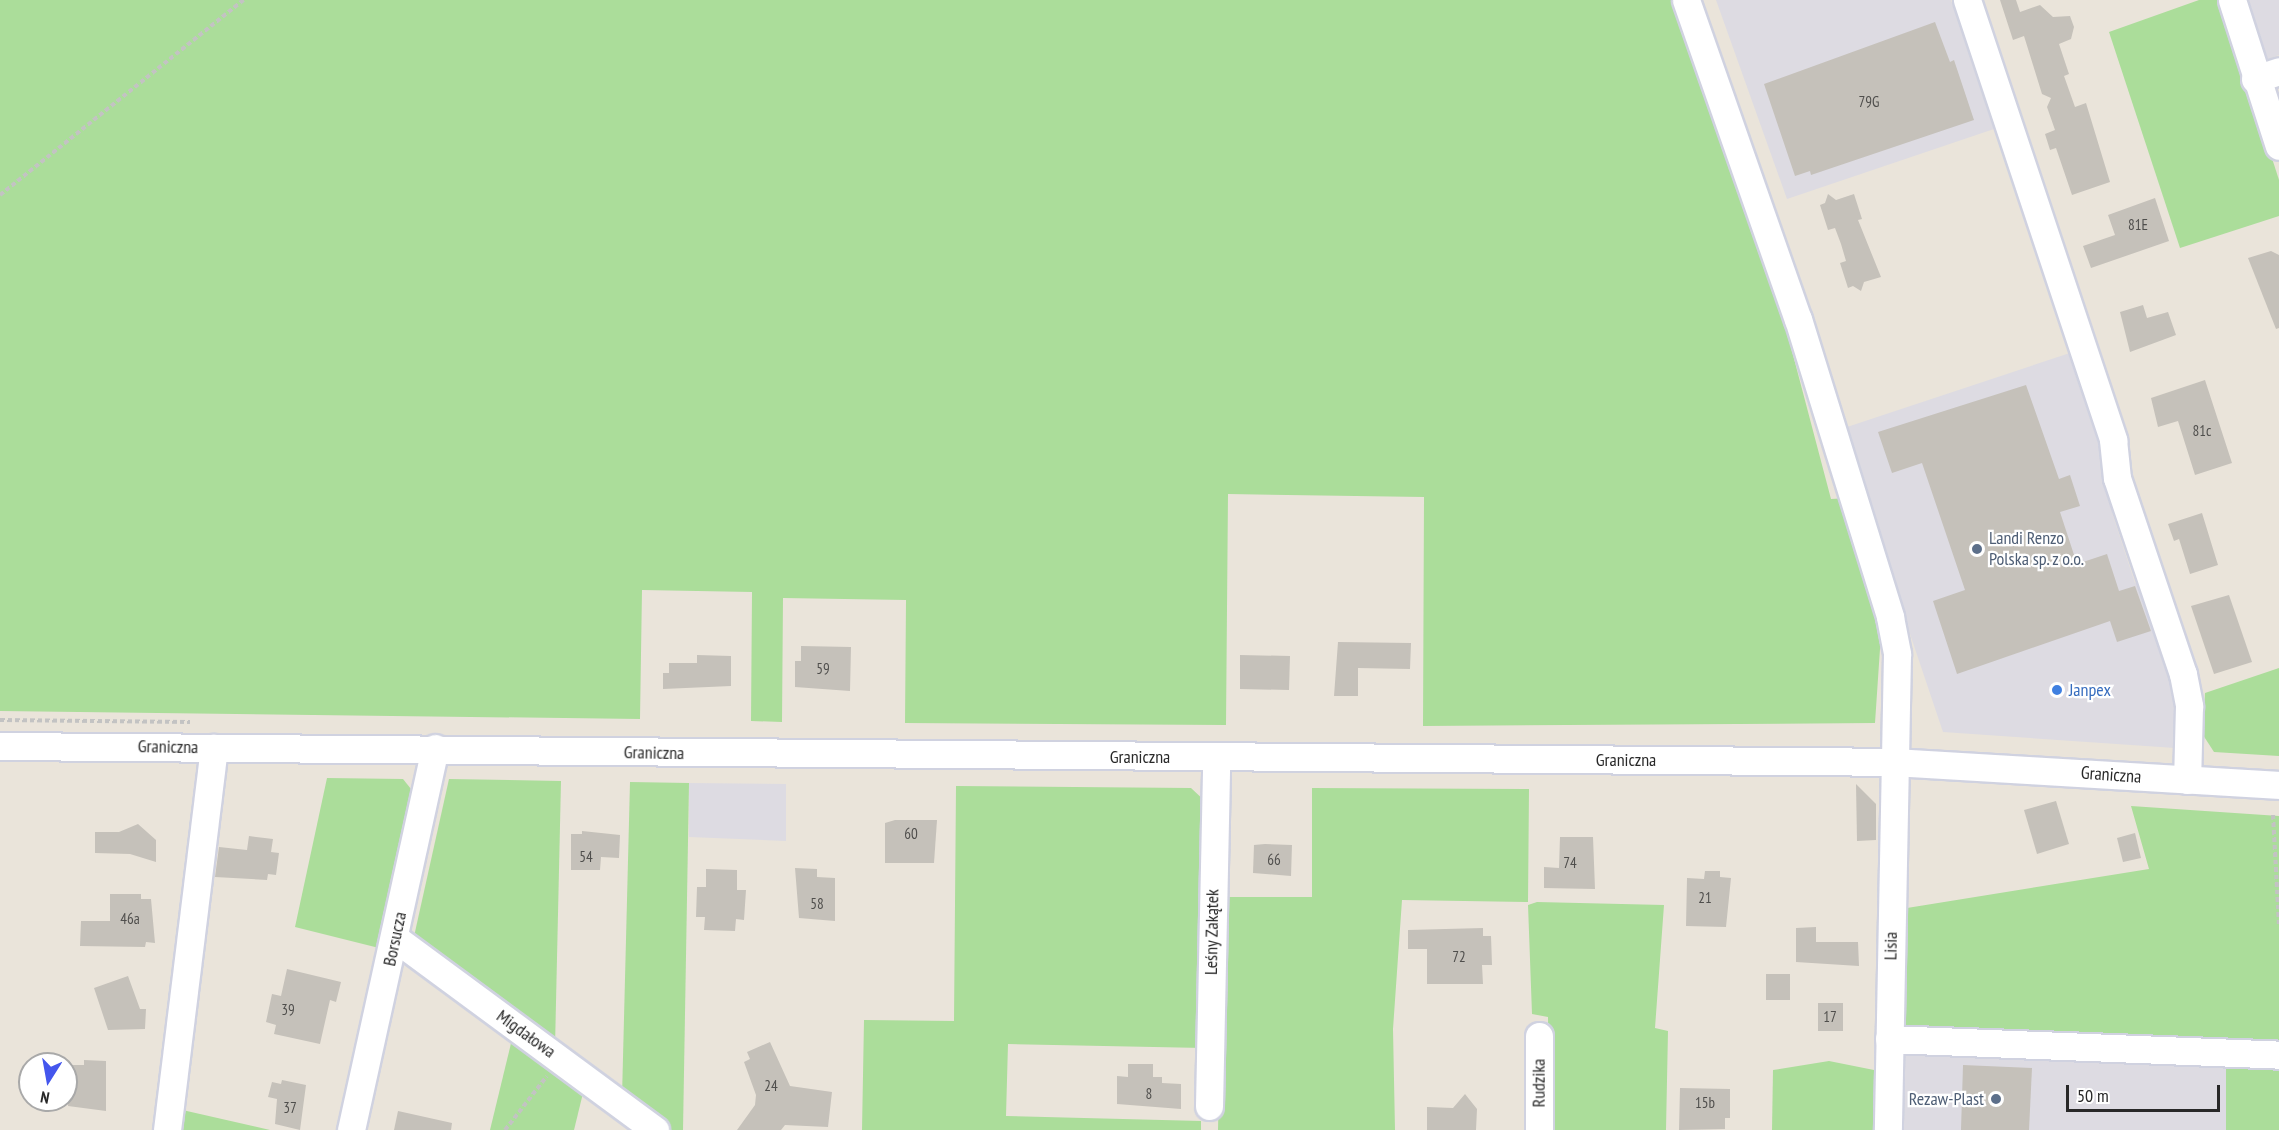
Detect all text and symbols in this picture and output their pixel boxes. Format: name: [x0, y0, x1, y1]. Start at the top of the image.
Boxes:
house number: 79G: [1859, 93, 1879, 111]
house number: 81E: [2128, 216, 2148, 234]
house number: 81c: [2193, 422, 2211, 440]
place label: Landi Renzo Polska sp. z o.o.: [1989, 528, 2086, 570]
marker: Landi Renzo Polska sp. z o.o.: [1970, 542, 1984, 556]
house number: 59: [816, 660, 830, 678]
place label: Janpex: [2069, 679, 2111, 701]
marker: Janpex: [2050, 683, 2064, 697]
street label: Graniczna: [138, 736, 198, 758]
street label: Graniczna: [624, 742, 684, 764]
street label: Graniczna: [1110, 746, 1170, 768]
street label: Graniczna: [1596, 749, 1656, 771]
street label: Graniczna: [2080, 762, 2142, 788]
house number: 60: [904, 825, 918, 843]
house number: 54: [579, 848, 593, 866]
house number: 66: [1267, 851, 1281, 869]
house number: 74: [1563, 854, 1577, 872]
street label: Leśny Zakątek: [1200, 888, 1224, 976]
house number: 21: [1698, 889, 1712, 907]
house number: 58: [810, 895, 824, 913]
house number: 46a: [120, 910, 140, 928]
street label: Borsucza: [379, 910, 411, 968]
street label: Lisia: [1880, 932, 1902, 960]
house number: 72: [1452, 948, 1466, 966]
house number: 39: [281, 1001, 295, 1019]
street label: Migdałowa: [492, 1005, 560, 1063]
house number: 17: [1823, 1008, 1837, 1026]
north arrow: [18, 1052, 78, 1112]
street label: Rudzika: [1528, 1059, 1550, 1107]
scale bar: [2069, 1073, 2224, 1111]
house number: 24: [764, 1077, 778, 1095]
text: 50 m: [2077, 1084, 2109, 1107]
house number: 8: [1146, 1085, 1152, 1103]
text: N: [39, 1087, 51, 1108]
place label: Rezaw-Plast: [1909, 1088, 1984, 1110]
marker: Rezaw-Plast: [1989, 1092, 2003, 1106]
house number: 15b: [1695, 1094, 1715, 1112]
house number: 37: [283, 1099, 297, 1117]

